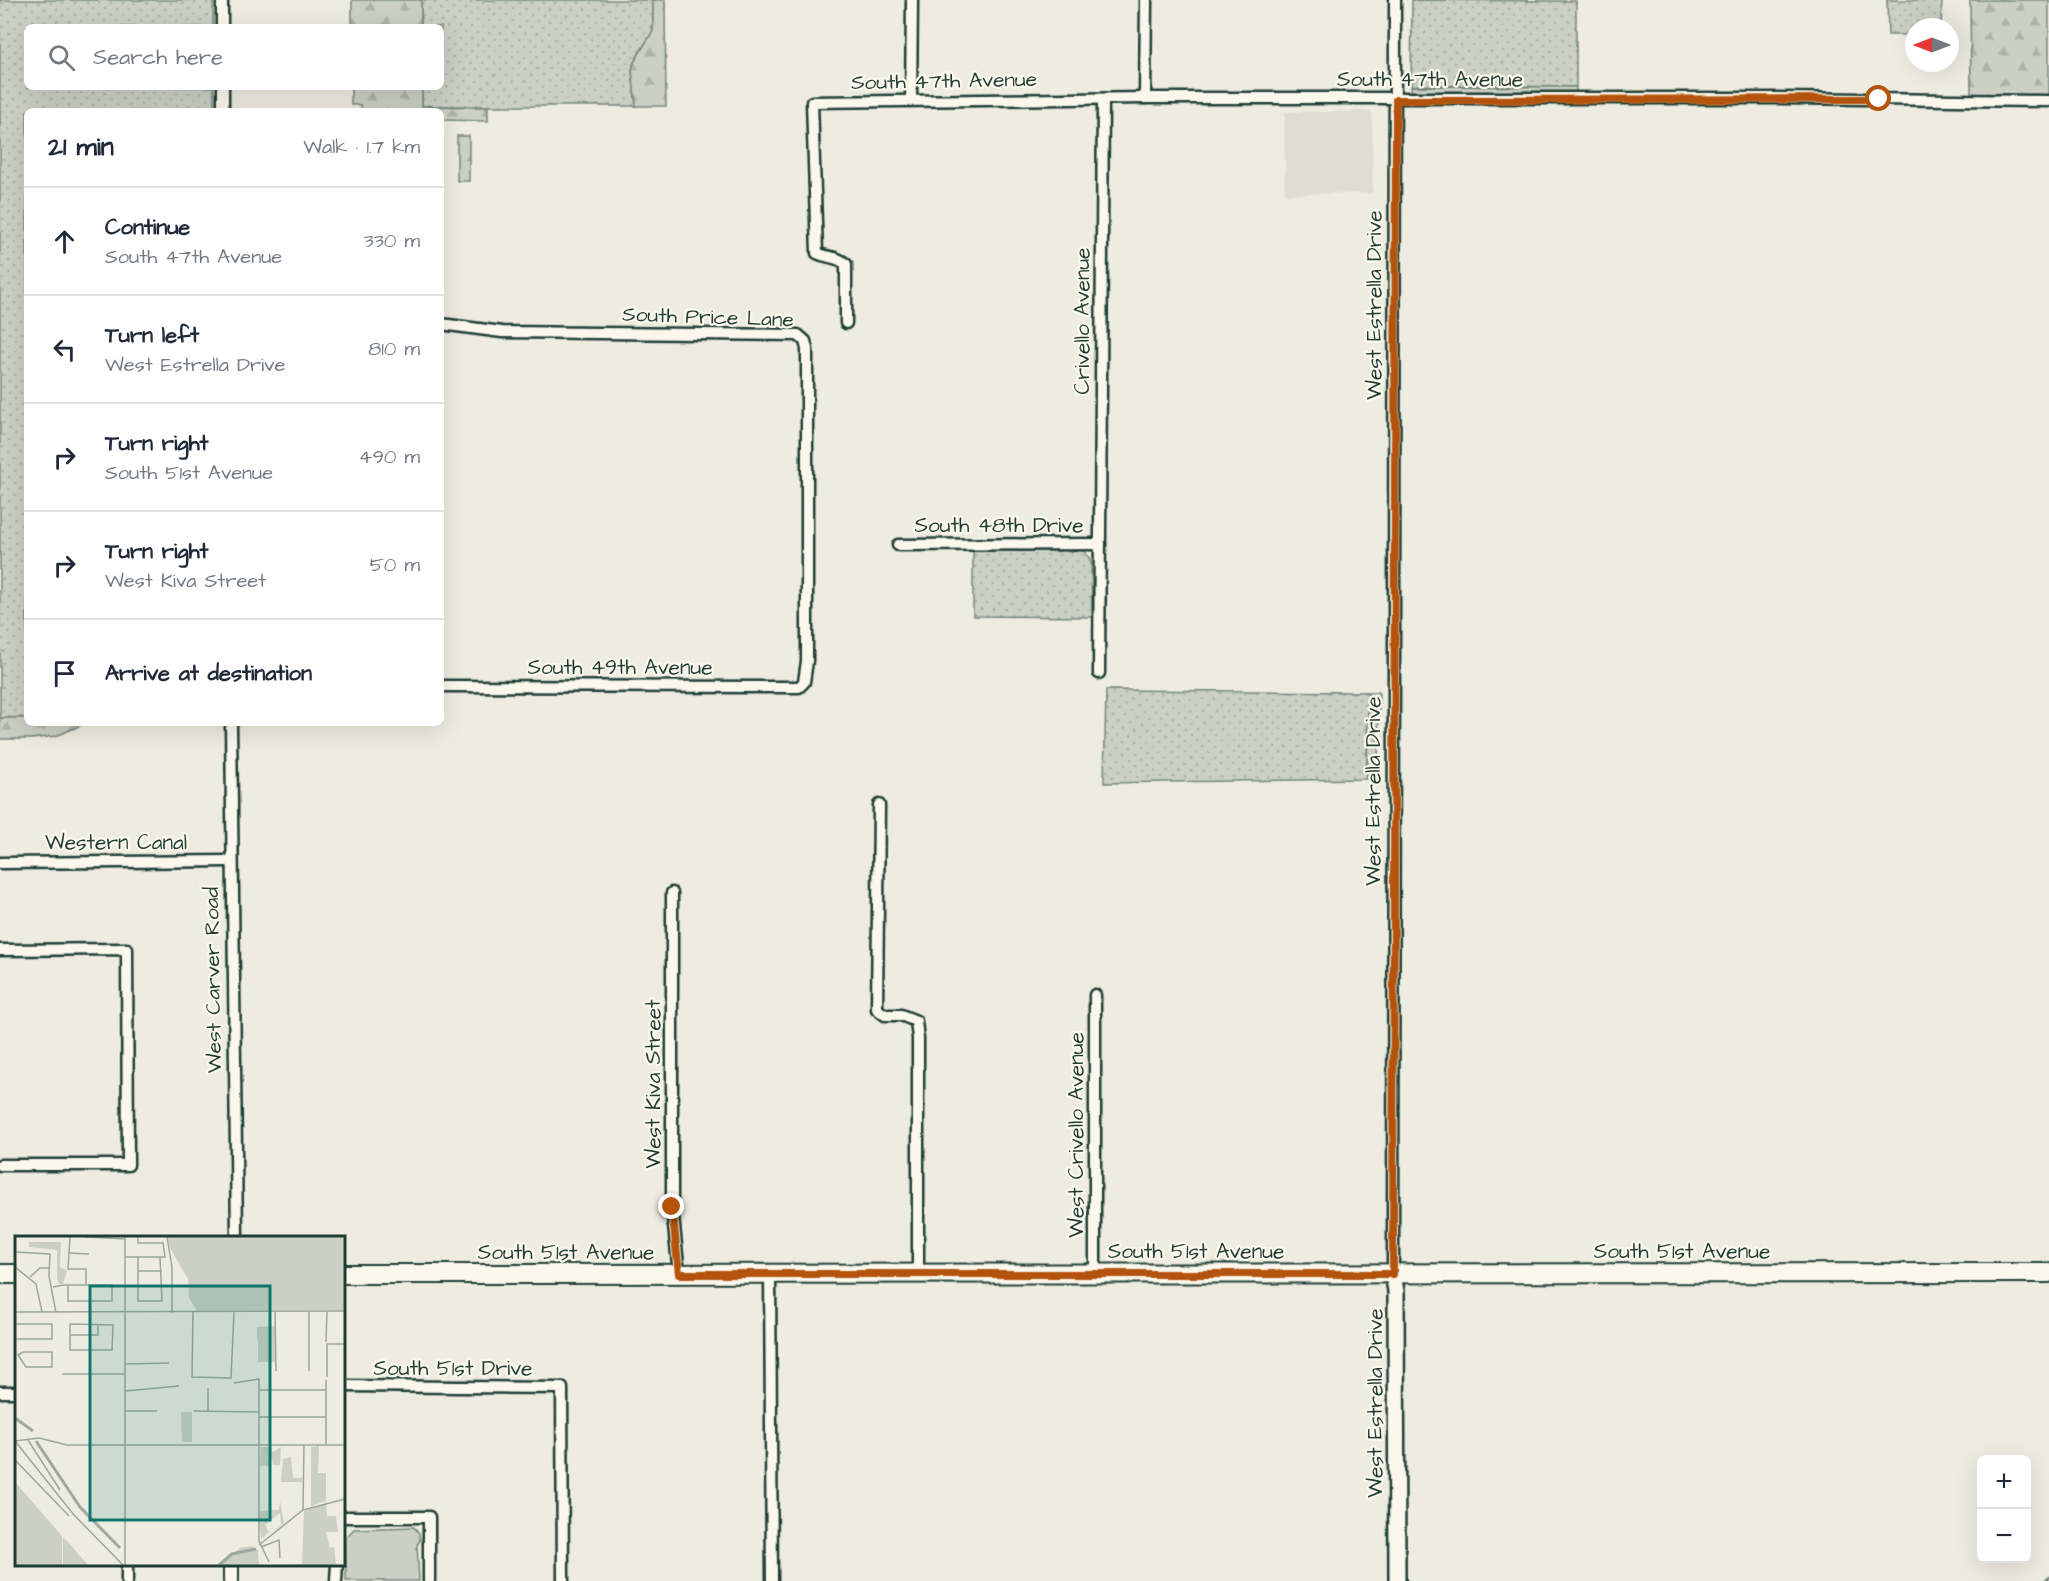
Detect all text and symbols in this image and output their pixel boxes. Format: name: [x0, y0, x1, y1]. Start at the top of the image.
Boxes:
north arrow: [1905, 18, 1959, 72]
search box: [24, 24, 444, 90]
icon: search: [45, 41, 78, 74]
text: Search here: [93, 42, 223, 73]
street label: South 47th Avenue: [851, 65, 1037, 97]
street label: South 47th Avenue: [1337, 65, 1523, 94]
route start: [1865, 85, 1891, 111]
text: 21 min: [48, 129, 114, 165]
text: Walk · 1.7 km: [303, 133, 420, 161]
street label: West Estrella Drive: [1360, 210, 1389, 400]
text: Continue: [105, 212, 190, 243]
icon: ahead: [48, 225, 81, 258]
text: 330 m: [363, 227, 420, 255]
text: South 47th Avenue: [105, 243, 282, 271]
street label: Crivello Avenue: [1068, 248, 1097, 394]
street label: South Price Lane: [622, 300, 794, 334]
text: Turn left: [105, 320, 199, 351]
icon: left: [48, 333, 81, 366]
text: 810 m: [368, 335, 420, 363]
text: West Estrella Drive: [105, 351, 285, 379]
text: Turn right: [105, 428, 208, 459]
icon: right: [48, 441, 81, 474]
text: 490 m: [359, 443, 420, 471]
text: South 51st Avenue: [105, 459, 273, 487]
street label: South 48th Drive: [914, 511, 1084, 540]
text: Turn right: [105, 536, 208, 567]
icon: right: [48, 549, 81, 582]
text: 50 m: [370, 551, 420, 579]
text: West Kiva Street: [105, 567, 266, 595]
street label: South 49th Avenue: [527, 653, 713, 682]
icon: arrive: [48, 657, 81, 690]
text: Arrive at destination: [105, 658, 312, 689]
street label: West Estrella Drive: [1359, 696, 1388, 886]
street label: Western Canal: [45, 828, 187, 857]
street label: West Carver Road: [197, 886, 229, 1073]
street label: West Kiva Street: [639, 999, 668, 1169]
street label: West Crivello Avenue: [1062, 1032, 1091, 1238]
route end: [658, 1193, 684, 1219]
inset map: [15, 1236, 345, 1566]
street label: South 51st Avenue: [1108, 1237, 1284, 1266]
street label: South 51st Avenue: [1594, 1237, 1770, 1266]
street label: South 51st Avenue: [478, 1238, 654, 1267]
street label: West Estrella Drive: [1361, 1308, 1390, 1498]
street label: South 51st Drive: [374, 1354, 532, 1383]
map controls: [1977, 1455, 2031, 1563]
button: +: [1977, 1455, 2031, 1509]
button: −: [1977, 1509, 2031, 1563]

